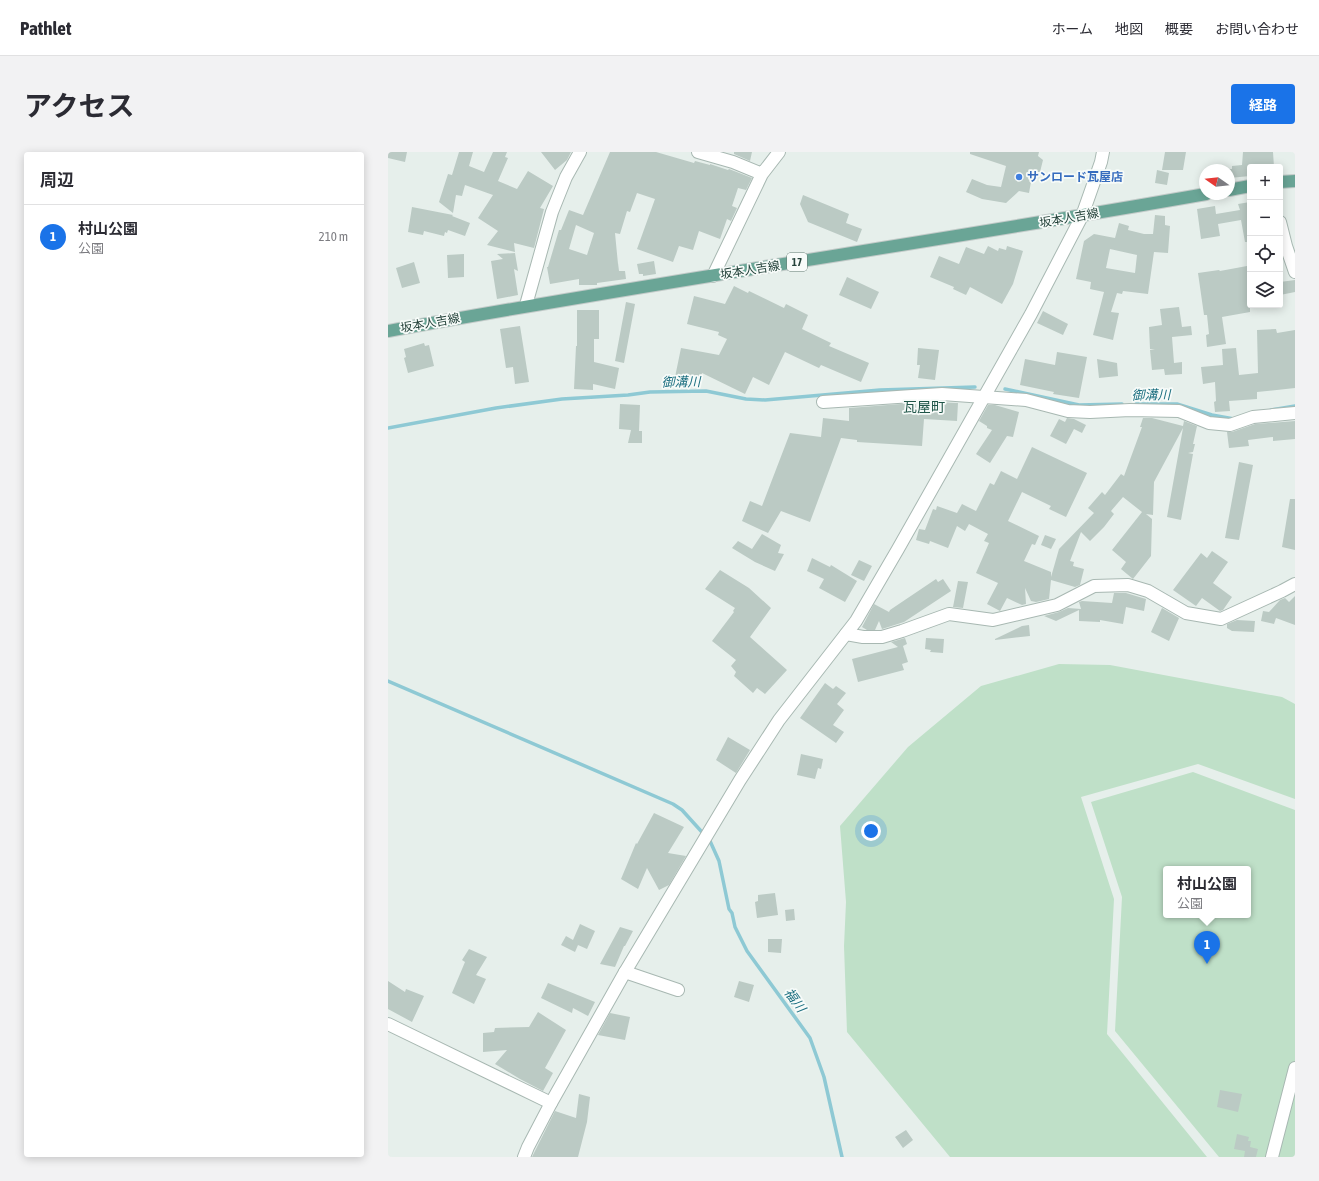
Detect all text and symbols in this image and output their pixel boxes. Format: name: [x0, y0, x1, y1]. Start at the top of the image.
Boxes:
text: Pathlet: [20, 17, 71, 39]
text: ホーム: [1051, 21, 1093, 37]
text: 地図: [1115, 21, 1143, 37]
text: 概要: [1165, 21, 1193, 37]
text: お問い合わせ: [1215, 21, 1299, 37]
button: 経路: [1231, 84, 1295, 124]
text: アクセス: [24, 90, 135, 122]
north arrow: [1199, 164, 1235, 200]
map controls: [1247, 164, 1283, 308]
button: +: [1247, 164, 1283, 200]
text: 周辺: [40, 170, 74, 190]
place label: サンロード瓦屋店: [1027, 170, 1123, 184]
marker: サンロード瓦屋店: [1014, 172, 1024, 182]
button: −: [1247, 200, 1283, 236]
street label: 坂本人吉線: [1038, 206, 1100, 230]
text: 村山公園: [78, 220, 138, 237]
text: 1: [50, 229, 56, 244]
text: 210 m: [319, 229, 348, 244]
button: locate: [1247, 236, 1283, 272]
text: 公園: [78, 241, 104, 256]
road number: 17: [787, 253, 807, 271]
street label: 坂本人吉線: [719, 258, 781, 282]
button: layers: [1247, 272, 1283, 308]
street label: 坂本人吉線: [399, 311, 461, 335]
water label: 御溝川: [661, 374, 703, 390]
water label: 御溝川: [1131, 387, 1173, 403]
district label: 瓦屋町: [903, 399, 945, 415]
your location: [861, 821, 881, 841]
popup: [1163, 866, 1251, 918]
text: 村山公園: [1177, 875, 1237, 892]
text: 公園: [1177, 896, 1203, 911]
pin: 1: [1194, 931, 1220, 964]
water label: 福川: [781, 985, 810, 1017]

